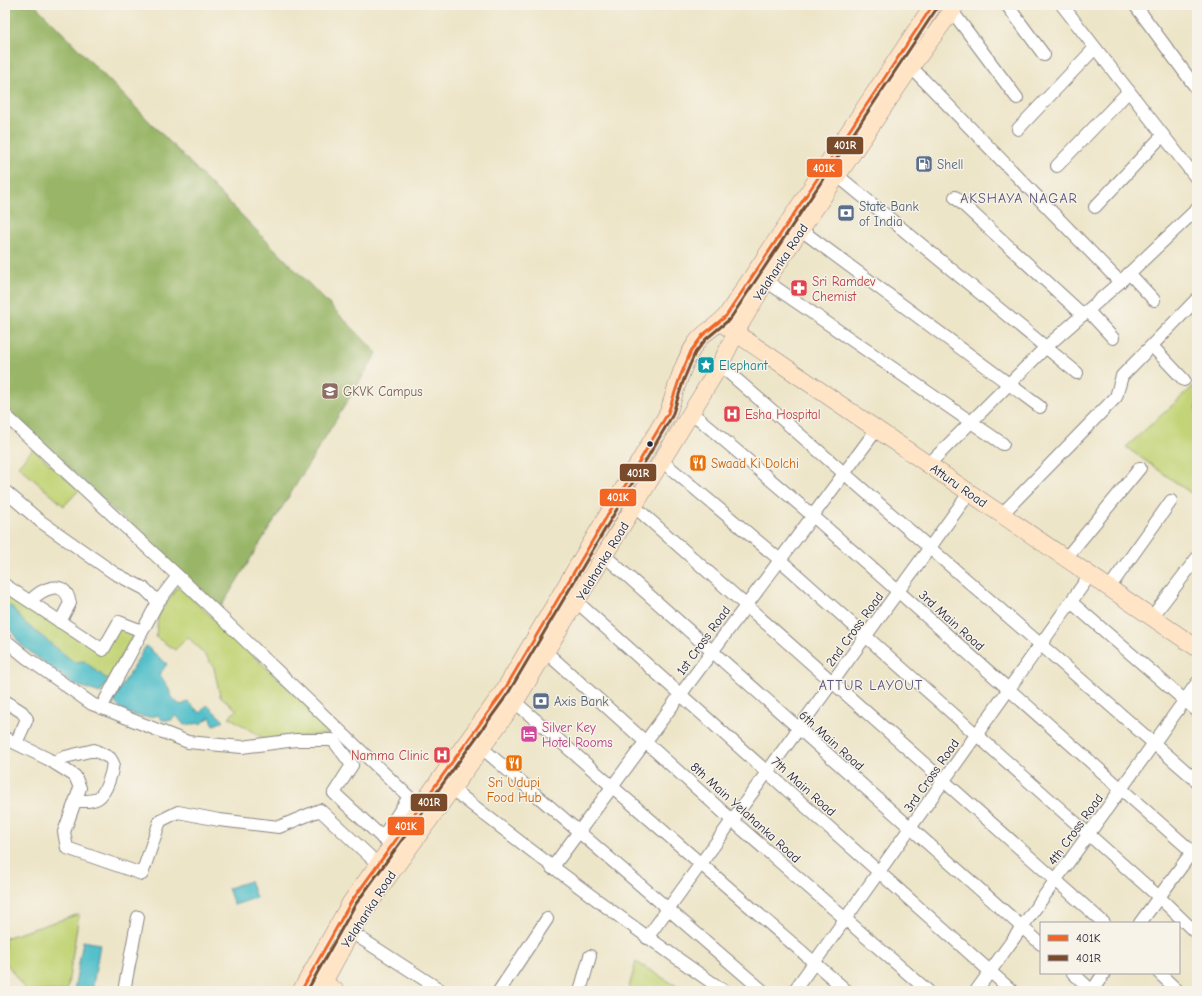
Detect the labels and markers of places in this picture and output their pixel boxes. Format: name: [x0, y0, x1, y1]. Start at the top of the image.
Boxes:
fuel station icon: Shell: [914, 154, 934, 174]
place label: Shell: [937, 157, 963, 172]
place label: State Bank of India: [859, 199, 919, 229]
bank icon: State Bank of India: [836, 203, 856, 223]
place label: Sri Ramdev Chemist: [812, 274, 876, 304]
pharmacy icon: Sri Ramdev Chemist: [789, 278, 809, 298]
place icon: Elephant: [696, 355, 716, 375]
place label: Elephant: [719, 358, 769, 373]
school or university icon: GKVK Campus: [320, 381, 340, 401]
place label: GKVK Campus: [343, 384, 423, 399]
hospital icon: Esha Hospital: [722, 404, 742, 424]
place label: Esha Hospital: [745, 407, 821, 422]
unlabelled marker: [645, 439, 655, 449]
restaurant icon: Swaad Ki Dolchi: [688, 453, 708, 473]
place label: Swaad Ki Dolchi: [711, 456, 799, 471]
bank icon: Axis Bank: [531, 691, 551, 711]
place label: Axis Bank: [554, 694, 609, 709]
place label: Silver Key Hotel Rooms: [542, 720, 613, 750]
hotel icon: Silver Key Hotel Rooms: [519, 724, 539, 744]
hospital icon: Namma Clinic: [432, 745, 452, 765]
place label: Namma Clinic: [351, 748, 429, 763]
restaurant icon: Sri Udupi Food Hub: [504, 753, 524, 773]
place label: Sri Udupi Food Hub: [487, 775, 541, 805]

